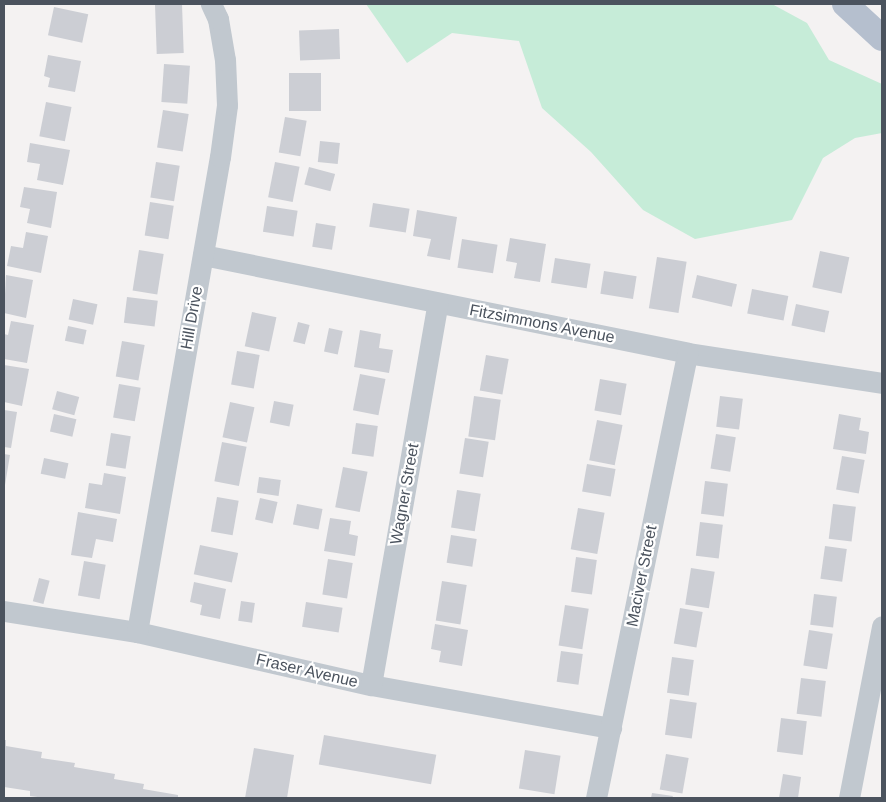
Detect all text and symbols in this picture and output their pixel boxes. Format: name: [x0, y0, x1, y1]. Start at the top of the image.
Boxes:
street label: Hill Drive: [177, 285, 207, 351]
street label: Fitzsimmons Avenue: [467, 300, 617, 348]
street label: Wagner Street: [387, 442, 423, 546]
street label: Maciver Street: [623, 524, 661, 628]
street label: Fraser Avenue: [254, 650, 360, 692]

